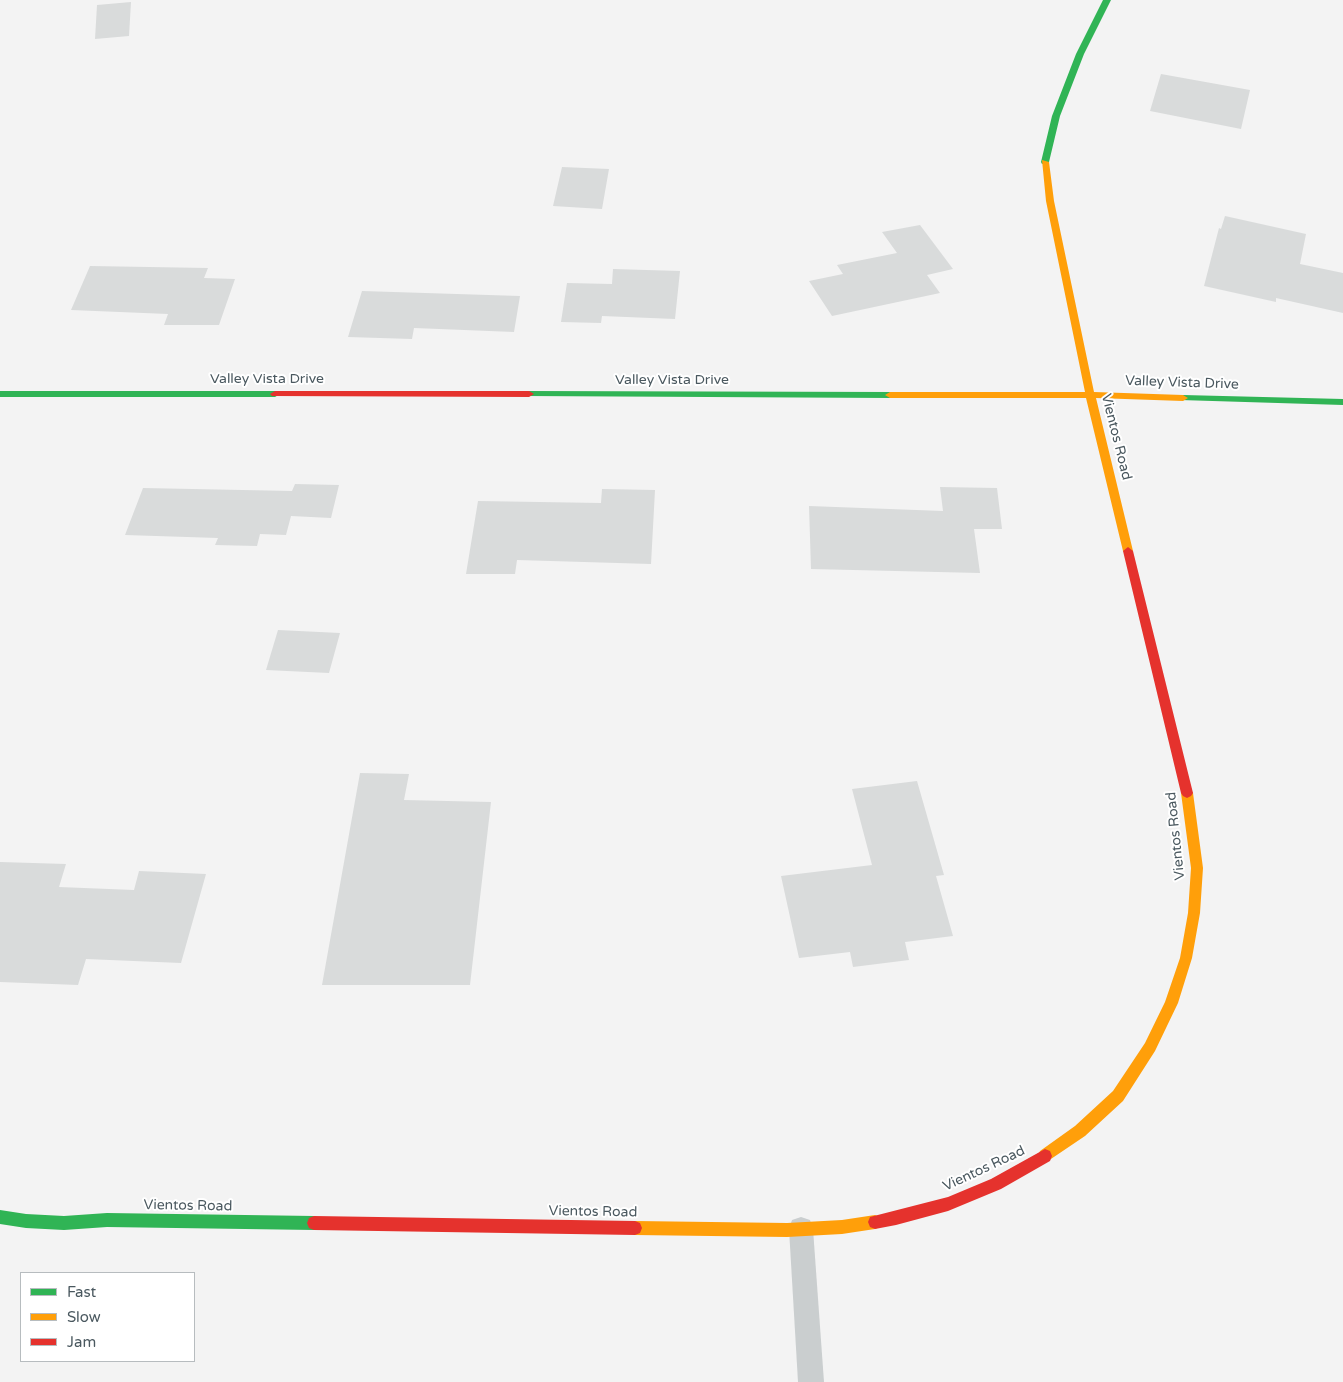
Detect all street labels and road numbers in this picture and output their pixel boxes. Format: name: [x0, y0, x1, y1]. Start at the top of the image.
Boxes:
street label: Valley Vista Drive: [210, 371, 324, 387]
street label: Valley Vista Drive: [615, 372, 729, 388]
street label: Valley Vista Drive: [1125, 373, 1239, 393]
street label: Vientos Road: [1097, 392, 1135, 482]
street label: Vientos Road: [1163, 791, 1189, 881]
street label: Vientos Road: [940, 1143, 1028, 1195]
street label: Vientos Road: [144, 1197, 232, 1215]
street label: Vientos Road: [549, 1203, 637, 1221]

